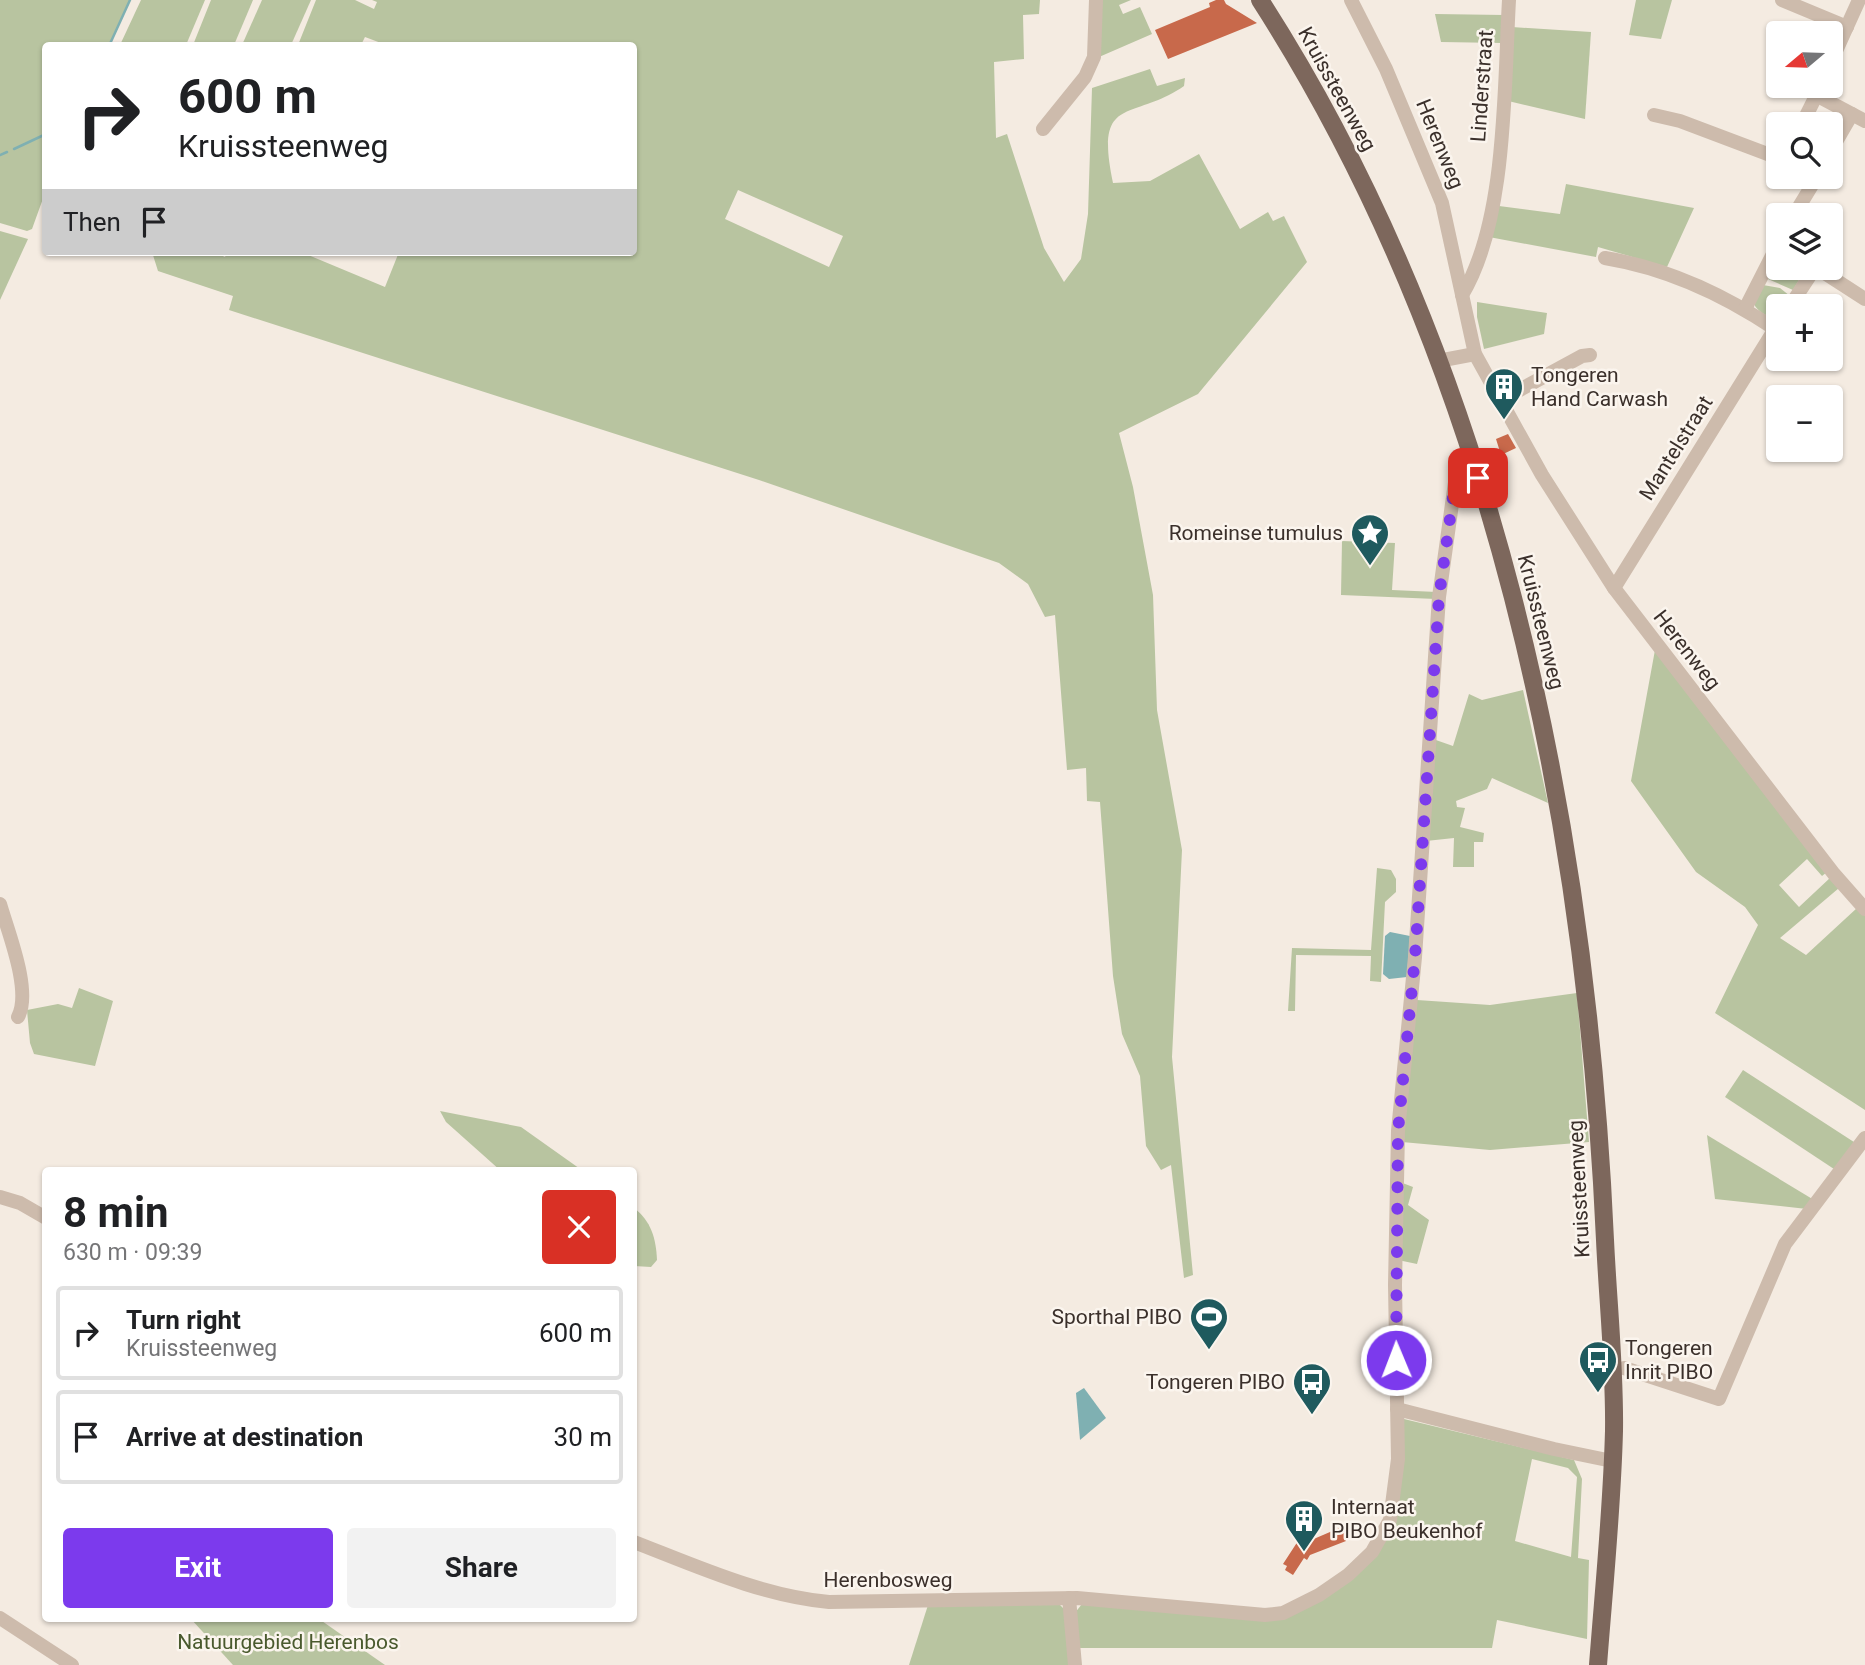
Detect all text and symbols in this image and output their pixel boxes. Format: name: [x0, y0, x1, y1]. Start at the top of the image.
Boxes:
north arrow: [1766, 21, 1843, 98]
map controls: [1766, 21, 1843, 462]
street label: Kruissteenweg: [1293, 23, 1381, 155]
street label: Linderstraat: [1466, 29, 1498, 143]
text: 600 m: [178, 68, 317, 125]
icon: right: [63, 70, 154, 161]
street label: Herenweg: [1411, 96, 1469, 192]
button: search: [1766, 112, 1843, 189]
text: Kruissteenweg: [178, 127, 388, 165]
icon: arrive: [135, 203, 173, 241]
button: layers: [1766, 203, 1843, 280]
text: Then: [63, 207, 121, 237]
button: +: [1766, 294, 1843, 371]
place label: Tongeren Hand Carwash: [1531, 363, 1668, 411]
building icon: Tongeren Hand Carwash: [1483, 366, 1525, 421]
button: −: [1766, 385, 1843, 462]
street label: Mantelstraat: [1634, 391, 1718, 505]
pin: [1448, 448, 1508, 508]
icon: arrive: [1459, 459, 1497, 497]
place icon: Romeinse tumulus: [1349, 512, 1391, 567]
place label: Romeinse tumulus: [1169, 521, 1343, 545]
street label: Kruissteenweg: [1513, 552, 1569, 692]
street label: Herenweg: [1648, 605, 1726, 695]
street label: Kruissteenweg: [1563, 1119, 1595, 1259]
text: 8 min: [63, 1188, 169, 1237]
button: close: [542, 1190, 616, 1264]
text: 630 m · 09:39: [63, 1239, 202, 1266]
sports icon: Sporthal PIBO: [1188, 1296, 1230, 1351]
text: Turn right: [126, 1305, 241, 1335]
place label: Sporthal PIBO: [1051, 1305, 1182, 1329]
icon: right: [67, 1314, 105, 1352]
text: 600 m: [539, 1318, 612, 1348]
position arrow: [1359, 1323, 1433, 1397]
text: Kruissteenweg: [126, 1335, 277, 1362]
place label: Tongeren Inrit PIBO: [1625, 1336, 1713, 1384]
bus stop icon: Tongeren Inrit PIBO: [1577, 1339, 1619, 1394]
bus stop icon: Tongeren PIBO: [1291, 1361, 1333, 1416]
place label: Tongeren PIBO: [1146, 1370, 1285, 1394]
icon: arrive: [67, 1418, 105, 1456]
text: Arrive at destination: [126, 1422, 363, 1452]
text: 30 m: [554, 1422, 612, 1452]
place label: Internaat PIBO Beukenhof: [1331, 1495, 1483, 1543]
building icon: Internaat PIBO Beukenhof: [1283, 1498, 1325, 1553]
button: Exit: [63, 1528, 333, 1608]
button: Share: [347, 1528, 616, 1608]
street label: Herenbosweg: [823, 1568, 953, 1592]
park label: Natuurgebied Herenbos: [177, 1630, 399, 1654]

